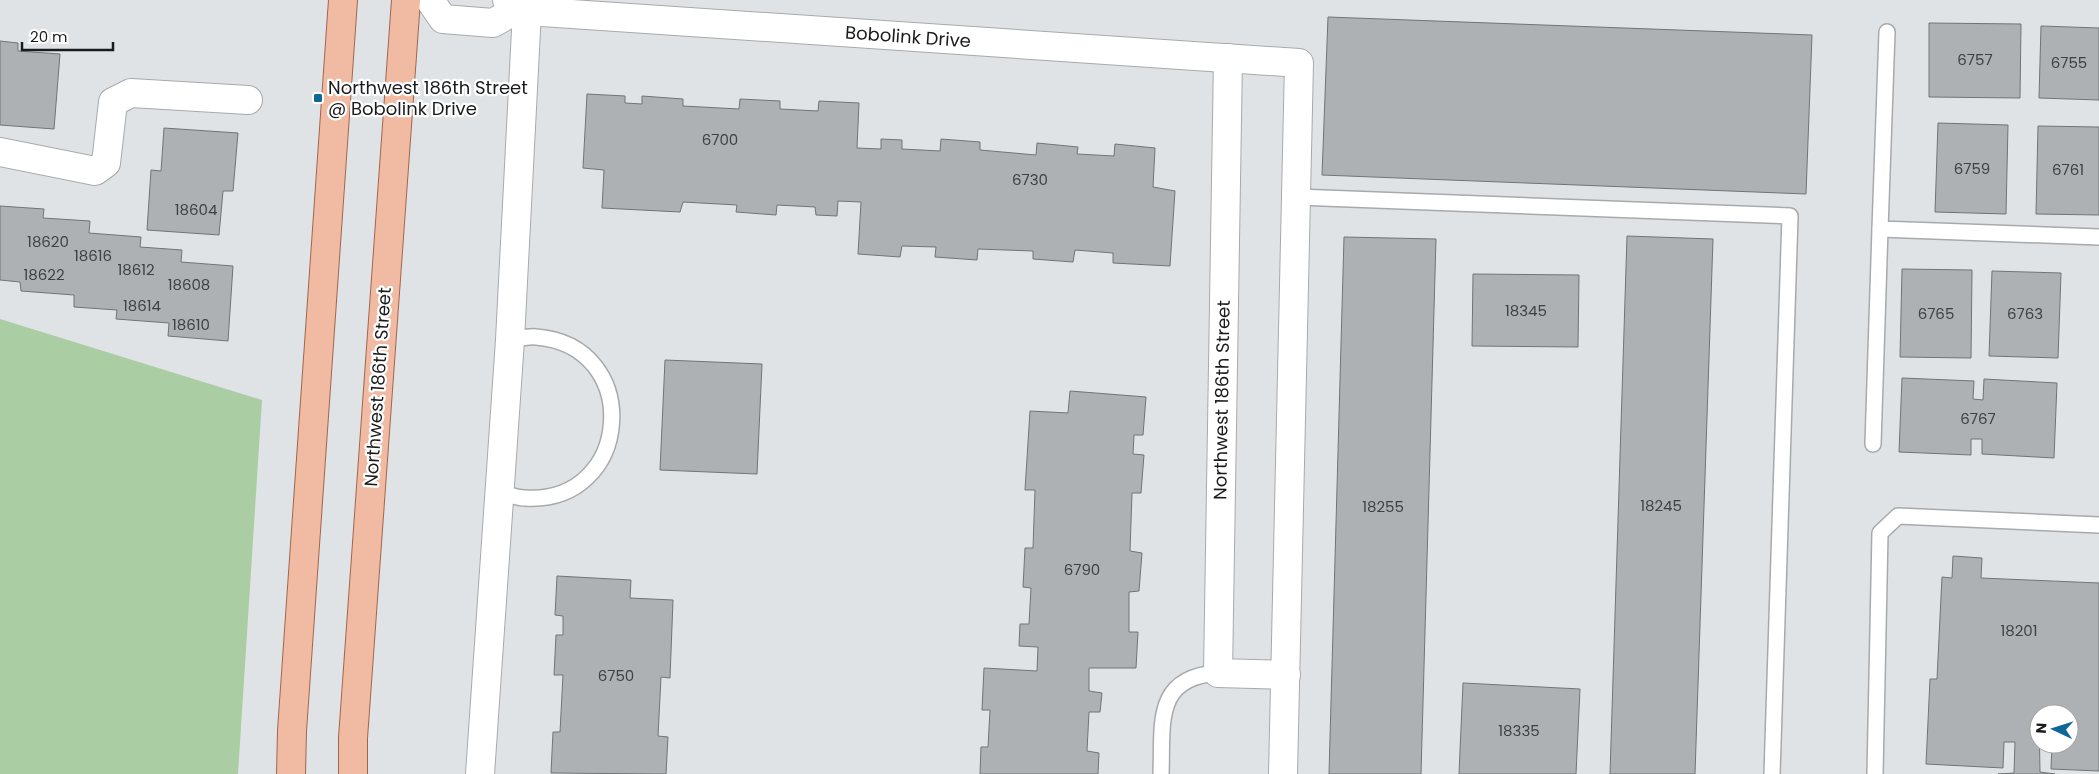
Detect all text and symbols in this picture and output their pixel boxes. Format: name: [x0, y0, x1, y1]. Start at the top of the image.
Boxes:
scale bar: [22, 20, 114, 52]
street label: Bobolink Drive: [844, 20, 972, 53]
text: 20 m: [30, 26, 68, 47]
house number: 6757: [1957, 49, 1993, 70]
house number: 6755: [2051, 52, 2087, 73]
place label: Northwest 186th Street @ Bobolink Drive: [328, 75, 528, 121]
marker: Northwest 186th Street @ Bobolink Drive: [312, 92, 324, 104]
house number: 6700: [702, 129, 738, 150]
house number: 6759: [1954, 158, 1990, 179]
house number: 6761: [2052, 159, 2084, 180]
house number: 6730: [1012, 169, 1048, 190]
house number: 18604: [175, 199, 217, 220]
house number: 18620: [27, 231, 69, 252]
house number: 18616: [74, 245, 112, 266]
house number: 18612: [117, 259, 155, 280]
house number: 18622: [23, 264, 65, 285]
house number: 18608: [168, 274, 210, 295]
street label: Northwest 186th Street: [358, 286, 397, 487]
house number: 18614: [123, 295, 161, 316]
street label: Northwest 186th Street: [1207, 300, 1236, 500]
house number: 18345: [1505, 300, 1547, 321]
house number: 6765: [1918, 303, 1954, 324]
house number: 6763: [2007, 303, 2043, 324]
house number: 18610: [172, 314, 210, 335]
house number: 6767: [1960, 408, 1996, 429]
house number: 18245: [1640, 495, 1682, 516]
house number: 18255: [1362, 496, 1404, 517]
house number: 6790: [1064, 559, 1100, 580]
house number: 18201: [2000, 620, 2038, 641]
house number: 6750: [598, 665, 634, 686]
north arrow: [2029, 704, 2079, 754]
house number: 18335: [1498, 720, 1540, 741]
text: N: [2031, 722, 2051, 734]

